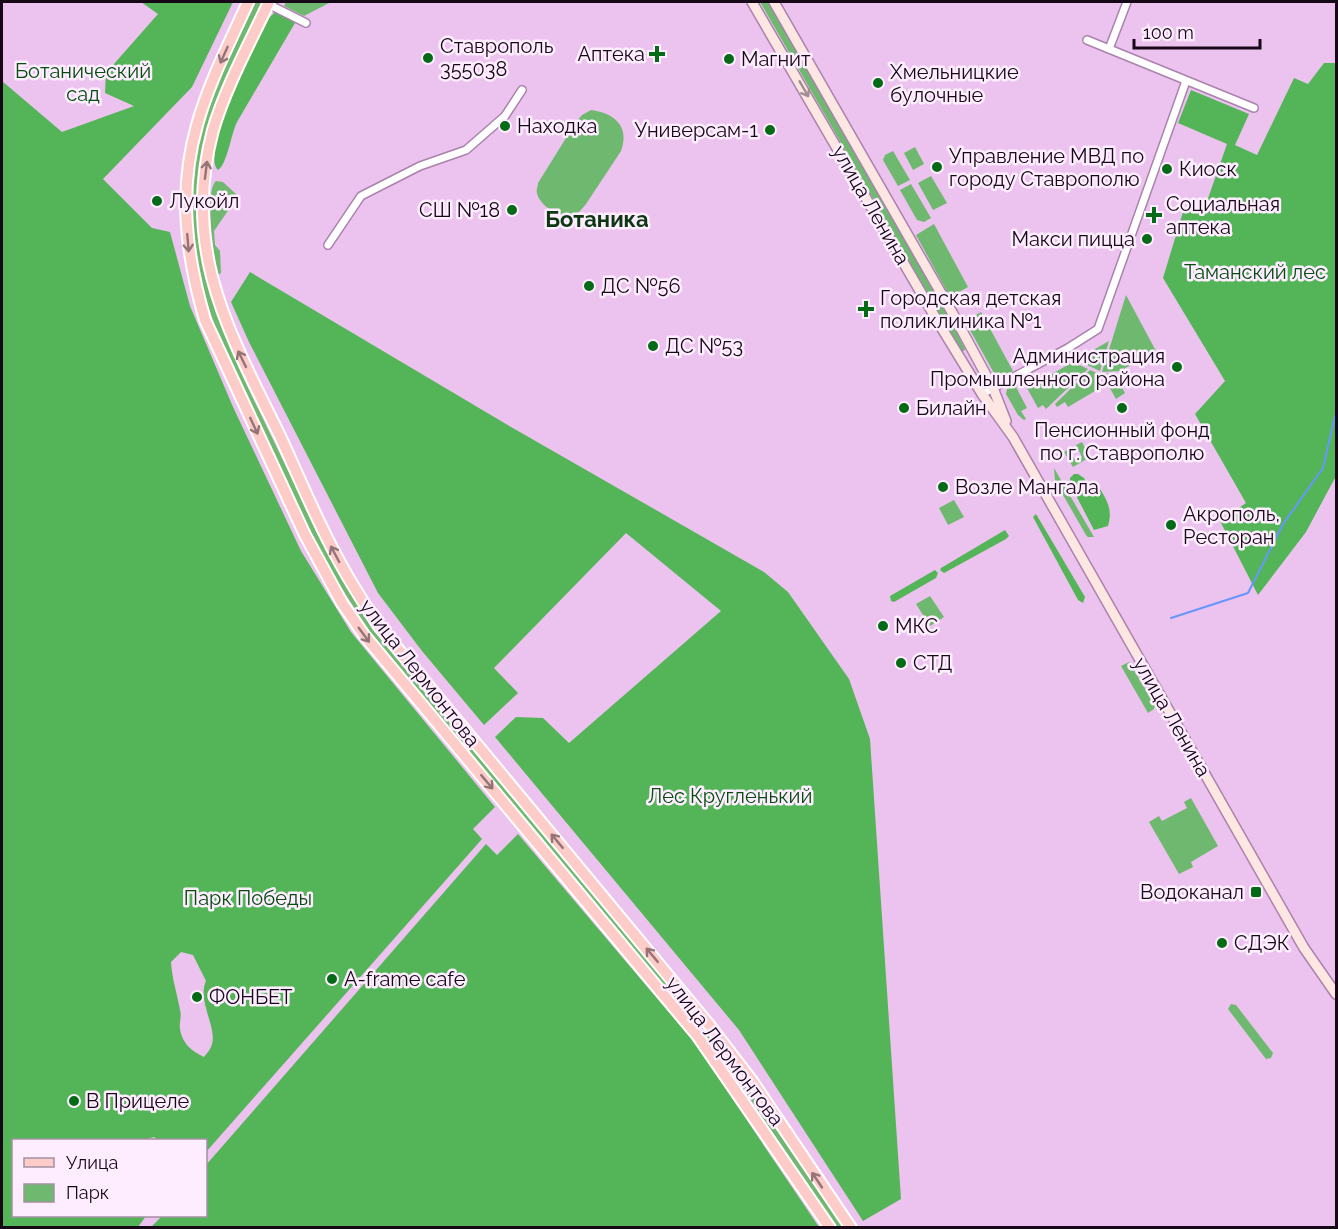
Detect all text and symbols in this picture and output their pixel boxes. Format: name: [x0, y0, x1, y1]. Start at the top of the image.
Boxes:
scale bar: [1134, 12, 1260, 50]
text: 100 m: [1143, 22, 1194, 43]
place label: Ставрополь 355038: [440, 34, 554, 81]
place label: Аптека: [578, 42, 645, 66]
one-way arrow: [218, 45, 230, 63]
marker: Аптека: [650, 47, 664, 61]
place label: Магнит: [741, 47, 811, 71]
marker: Ставрополь 355038: [421, 51, 435, 65]
marker: Магнит: [722, 52, 736, 66]
park label: Ботанический сад: [15, 59, 151, 106]
place label: Хмельницкие булочные: [890, 60, 1019, 107]
marker: Хмельницкие булочные: [871, 76, 885, 90]
one-way arrow: [798, 81, 810, 98]
place label: Находка: [517, 114, 597, 138]
place label: Универсам-1: [635, 118, 758, 142]
marker: Находка: [498, 119, 512, 133]
marker: Универсам-1: [763, 123, 777, 137]
street label: улица Ленина: [827, 141, 915, 269]
place label: Управление МВД по городу Ставрополю: [949, 144, 1144, 191]
place label: Киоск: [1179, 157, 1237, 181]
marker: Управление МВД по городу Ставрополю: [930, 160, 944, 174]
one-way arrow: [201, 161, 212, 181]
marker: Киоск: [1160, 162, 1174, 176]
place label: Лукойл: [169, 189, 239, 213]
place label: Социальная аптека: [1166, 192, 1280, 239]
marker: Лукойл: [150, 194, 164, 208]
place label: СШ №18: [419, 198, 500, 222]
marker: СШ №18: [505, 203, 519, 217]
district label: Ботаника: [545, 206, 649, 232]
marker: Социальная аптека: [1147, 208, 1161, 222]
place label: Макси пицца: [1012, 227, 1135, 251]
marker: Макси пицца: [1140, 232, 1154, 246]
one-way arrow: [183, 233, 194, 253]
park label: Таманский лес: [1184, 260, 1326, 284]
place label: ДС №56: [601, 274, 681, 298]
marker: ДС №56: [582, 279, 596, 293]
place label: Городская детская поликлиника №1: [880, 286, 1061, 333]
marker: Городская детская поликлиника №1: [857, 300, 875, 318]
place label: ДС №53: [665, 334, 743, 358]
marker: ДС №53: [646, 339, 660, 353]
place label: Администрация Промышленного района: [930, 344, 1165, 391]
one-way arrow: [236, 350, 247, 368]
marker: Администрация Промышленного района: [1170, 360, 1184, 374]
place label: Билайн: [916, 396, 987, 420]
marker: Билайн: [897, 401, 911, 415]
marker: Пенсионный фонд по г. Ставрополю: [1115, 401, 1129, 415]
one-way arrow: [248, 416, 260, 434]
place label: Пенсионный фонд по г. Ставрополю: [1034, 418, 1210, 465]
place label: Возле Мангала: [955, 475, 1099, 499]
marker: Возле Мангала: [936, 480, 950, 494]
place label: Акрополь, Ресторан: [1183, 502, 1280, 549]
marker: Акрополь, Ресторан: [1164, 518, 1178, 532]
one-way arrow: [329, 545, 340, 563]
street label: улица Лермонтова: [355, 594, 485, 752]
place label: МКС: [895, 614, 938, 638]
marker: МКС: [876, 619, 890, 633]
one-way arrow: [358, 626, 370, 642]
place label: СТД: [913, 651, 953, 675]
street label: улица Ленина: [1128, 653, 1216, 781]
marker: СТД: [894, 656, 908, 670]
one-way arrow: [480, 774, 494, 789]
park label: Лес Кругленький: [648, 784, 812, 808]
one-way arrow: [550, 834, 564, 849]
place label: Водоканал: [1140, 880, 1244, 904]
marker: Водоканал: [1249, 885, 1263, 899]
park label: Парк Победы: [184, 886, 312, 910]
place label: СДЭК: [1234, 931, 1290, 955]
marker: СДЭК: [1215, 936, 1229, 950]
one-way arrow: [646, 947, 659, 963]
place label: A-frame cafe: [344, 967, 466, 991]
marker: A-frame cafe: [325, 972, 339, 986]
street label: улица Лермонтова: [661, 972, 789, 1130]
place label: ФОНБЕТ: [209, 985, 292, 1009]
marker: ФОНБЕТ: [190, 990, 204, 1004]
place label: В Прицеле: [86, 1089, 190, 1113]
marker: В Прицеле: [67, 1094, 81, 1108]
legend: [12, 1139, 207, 1217]
text: Улица: [66, 1152, 118, 1173]
one-way arrow: [811, 1172, 823, 1189]
text: Парк: [66, 1182, 109, 1203]

